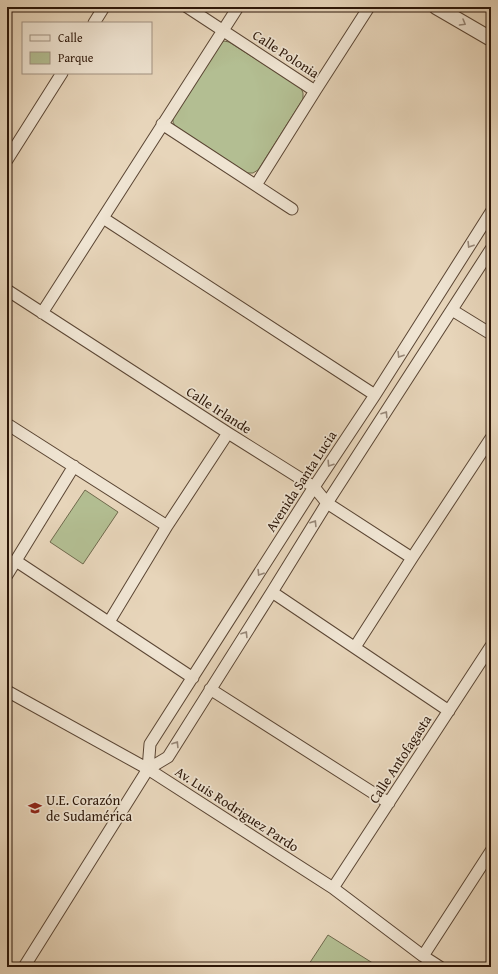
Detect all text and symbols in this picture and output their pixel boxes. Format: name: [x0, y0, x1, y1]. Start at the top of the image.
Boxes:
one-way arrow: [459, 18, 466, 25]
legend: [22, 22, 152, 74]
street label: Calle Polonia: [249, 25, 324, 83]
text: Calle: [58, 29, 83, 46]
text: Parque: [58, 49, 94, 66]
one-way arrow: [467, 241, 475, 248]
one-way arrow: [398, 351, 405, 358]
street label: Calle Irlande: [182, 381, 256, 439]
one-way arrow: [380, 411, 388, 418]
street label: Avenida Santa Lucia: [261, 426, 341, 536]
one-way arrow: [327, 460, 334, 467]
one-way arrow: [309, 520, 317, 527]
one-way arrow: [257, 569, 264, 576]
one-way arrow: [241, 631, 248, 638]
street label: Calle Antofagasta: [364, 710, 436, 807]
one-way arrow: [172, 741, 179, 748]
street label: Av. Luis Rodriguez Pardo: [171, 761, 303, 857]
place label: U.E. Corazón de Sudamérica: [46, 790, 133, 826]
school or university icon: U.E. Corazón de Sudamérica: [27, 800, 43, 816]

